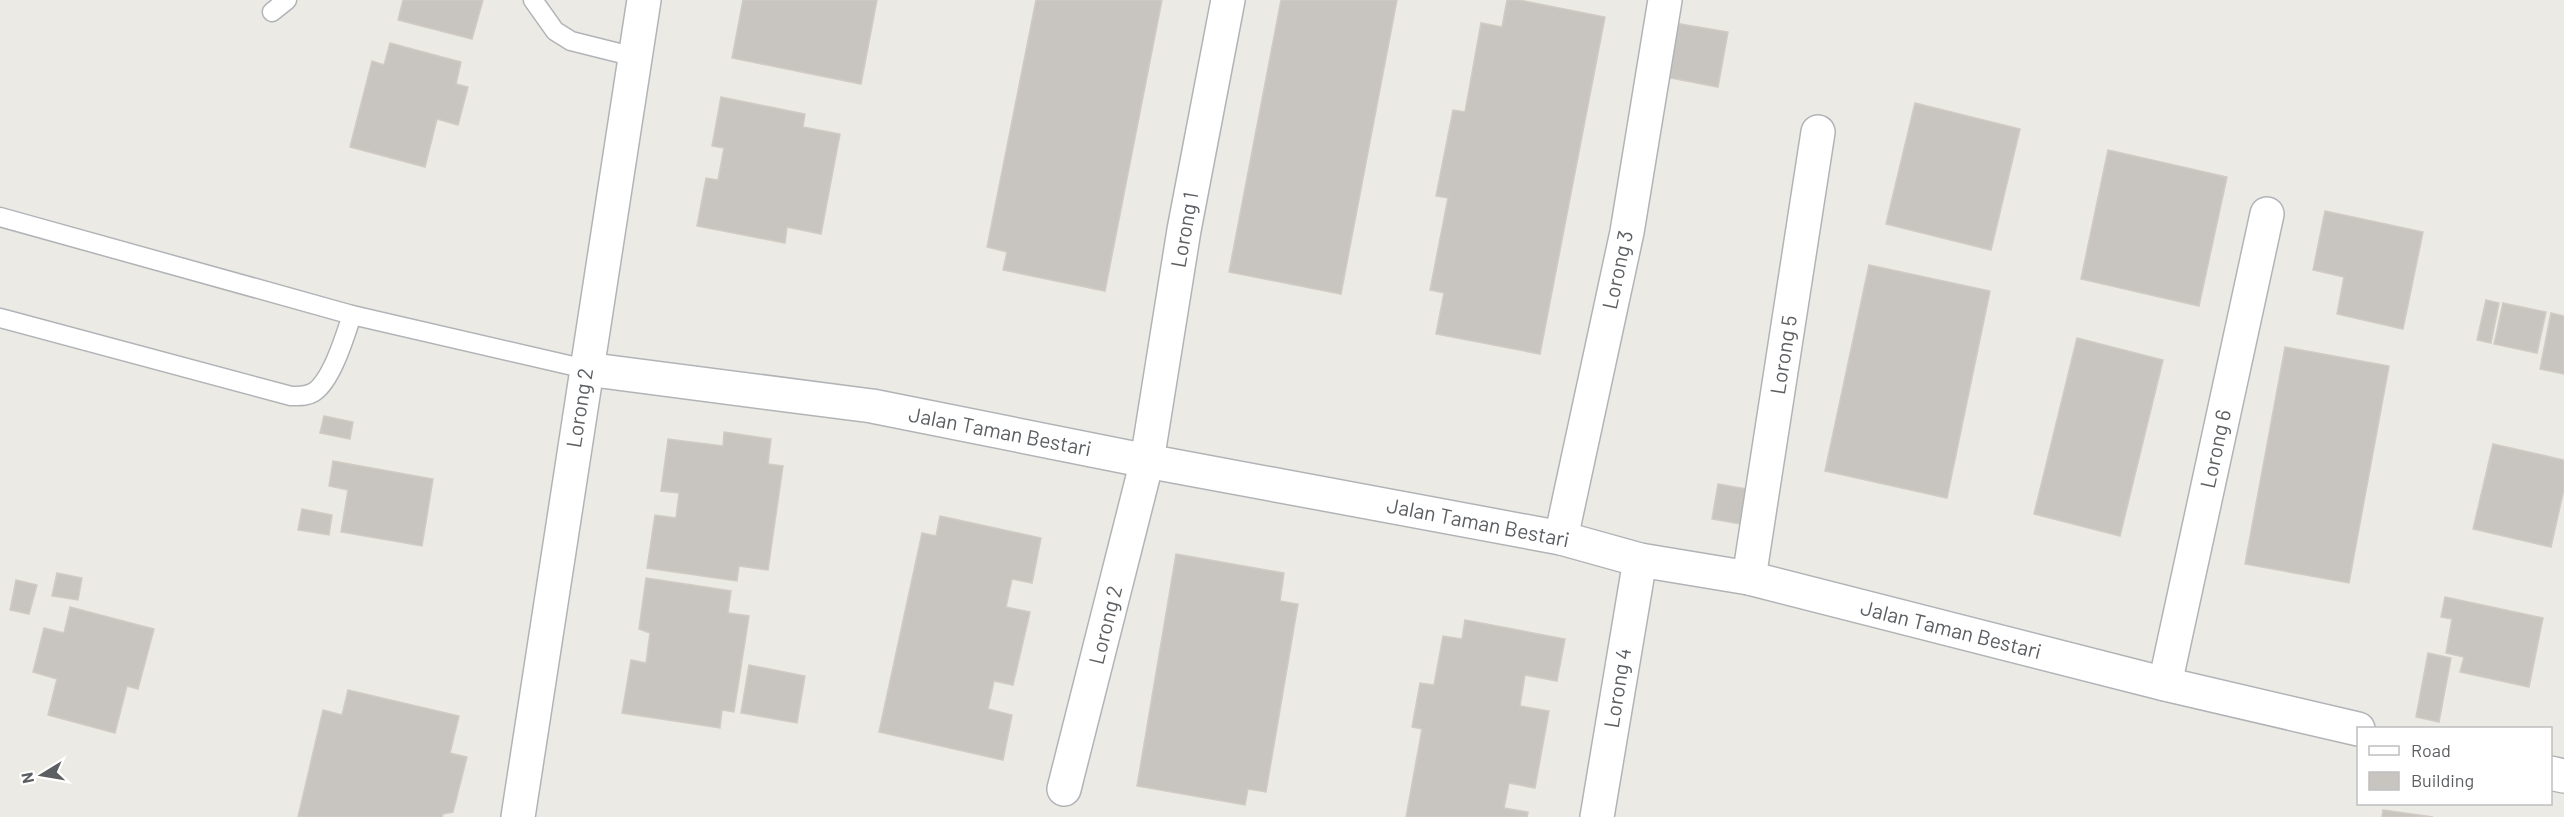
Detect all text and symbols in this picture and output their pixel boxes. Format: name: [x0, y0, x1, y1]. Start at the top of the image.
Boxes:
street label: Lorong 1: [1165, 190, 1202, 270]
street label: Lorong 3: [1596, 228, 1637, 311]
street label: Lorong 5: [1764, 313, 1801, 396]
street label: Lorong 2: [560, 366, 597, 449]
street label: Jalan Taman Bestari: [907, 401, 1094, 460]
street label: Lorong 6: [2194, 407, 2235, 490]
street label: Jalan Taman Bestari: [1385, 492, 1572, 551]
street label: Lorong 2: [1083, 583, 1126, 667]
street label: Jalan Taman Bestari: [1858, 594, 2044, 663]
street label: Lorong 4: [1598, 646, 1635, 730]
legend: [2357, 727, 2552, 805]
text: Road: [2411, 739, 2451, 761]
north arrow: [12, 745, 72, 805]
text: Building: [2411, 769, 2474, 791]
text: N: [16, 771, 37, 785]

